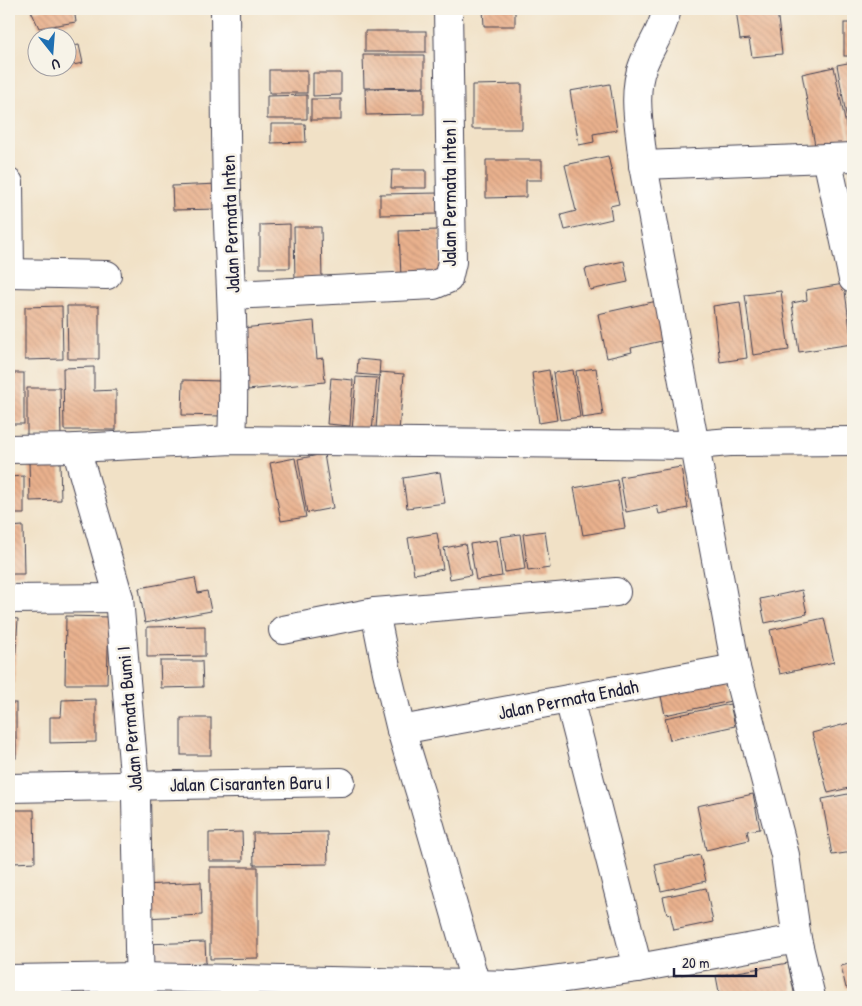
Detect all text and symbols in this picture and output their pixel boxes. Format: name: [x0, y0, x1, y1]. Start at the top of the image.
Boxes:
north arrow: [28, 28, 78, 78]
text: U: [49, 55, 62, 75]
street label: Jalan Permata Inten I: [436, 119, 462, 267]
street label: Jalan Permata Inten: [215, 154, 245, 294]
street label: Jalan Permata Bumi I: [110, 645, 148, 793]
street label: Jalan Permata Endah: [496, 673, 640, 725]
street label: Jalan Cisaranten Baru I: [169, 769, 331, 797]
scale bar: [674, 946, 757, 978]
text: 20 m: [682, 952, 709, 973]

